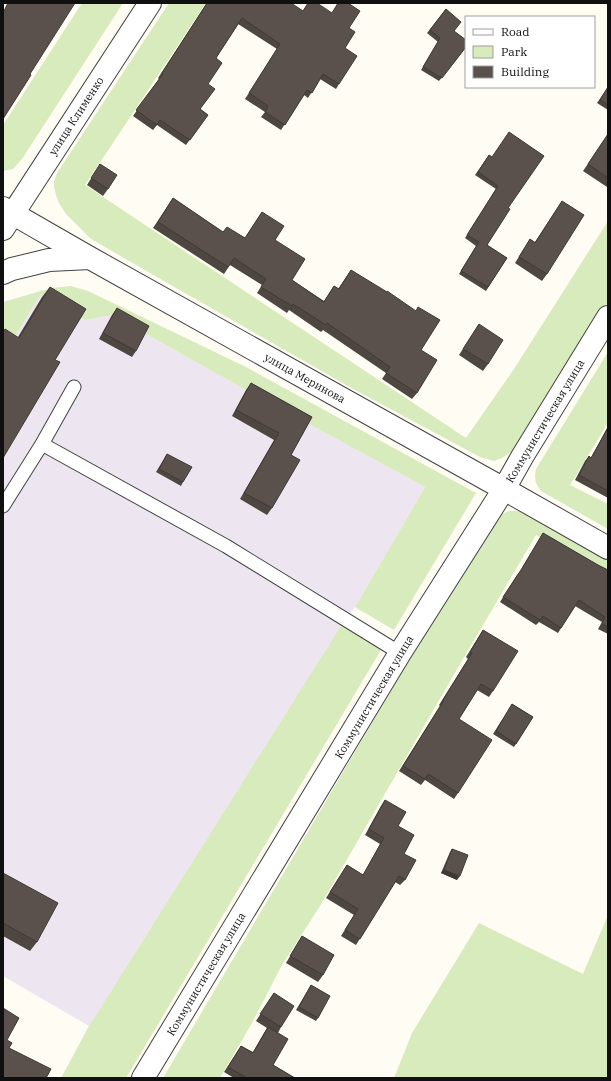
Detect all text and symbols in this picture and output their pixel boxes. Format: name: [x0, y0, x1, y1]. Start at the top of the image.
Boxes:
legend: [465, 16, 595, 88]
text: Road: [501, 24, 530, 39]
text: Park: [501, 44, 527, 59]
text: Building: [501, 64, 549, 79]
street label: улица Клименко: [45, 74, 107, 158]
street label: улица Меринова: [262, 350, 348, 406]
street label: Коммунистическая улица: [503, 357, 587, 485]
street label: Коммунистическая улица: [332, 633, 416, 761]
street label: Коммунистическая улица: [164, 910, 248, 1038]

